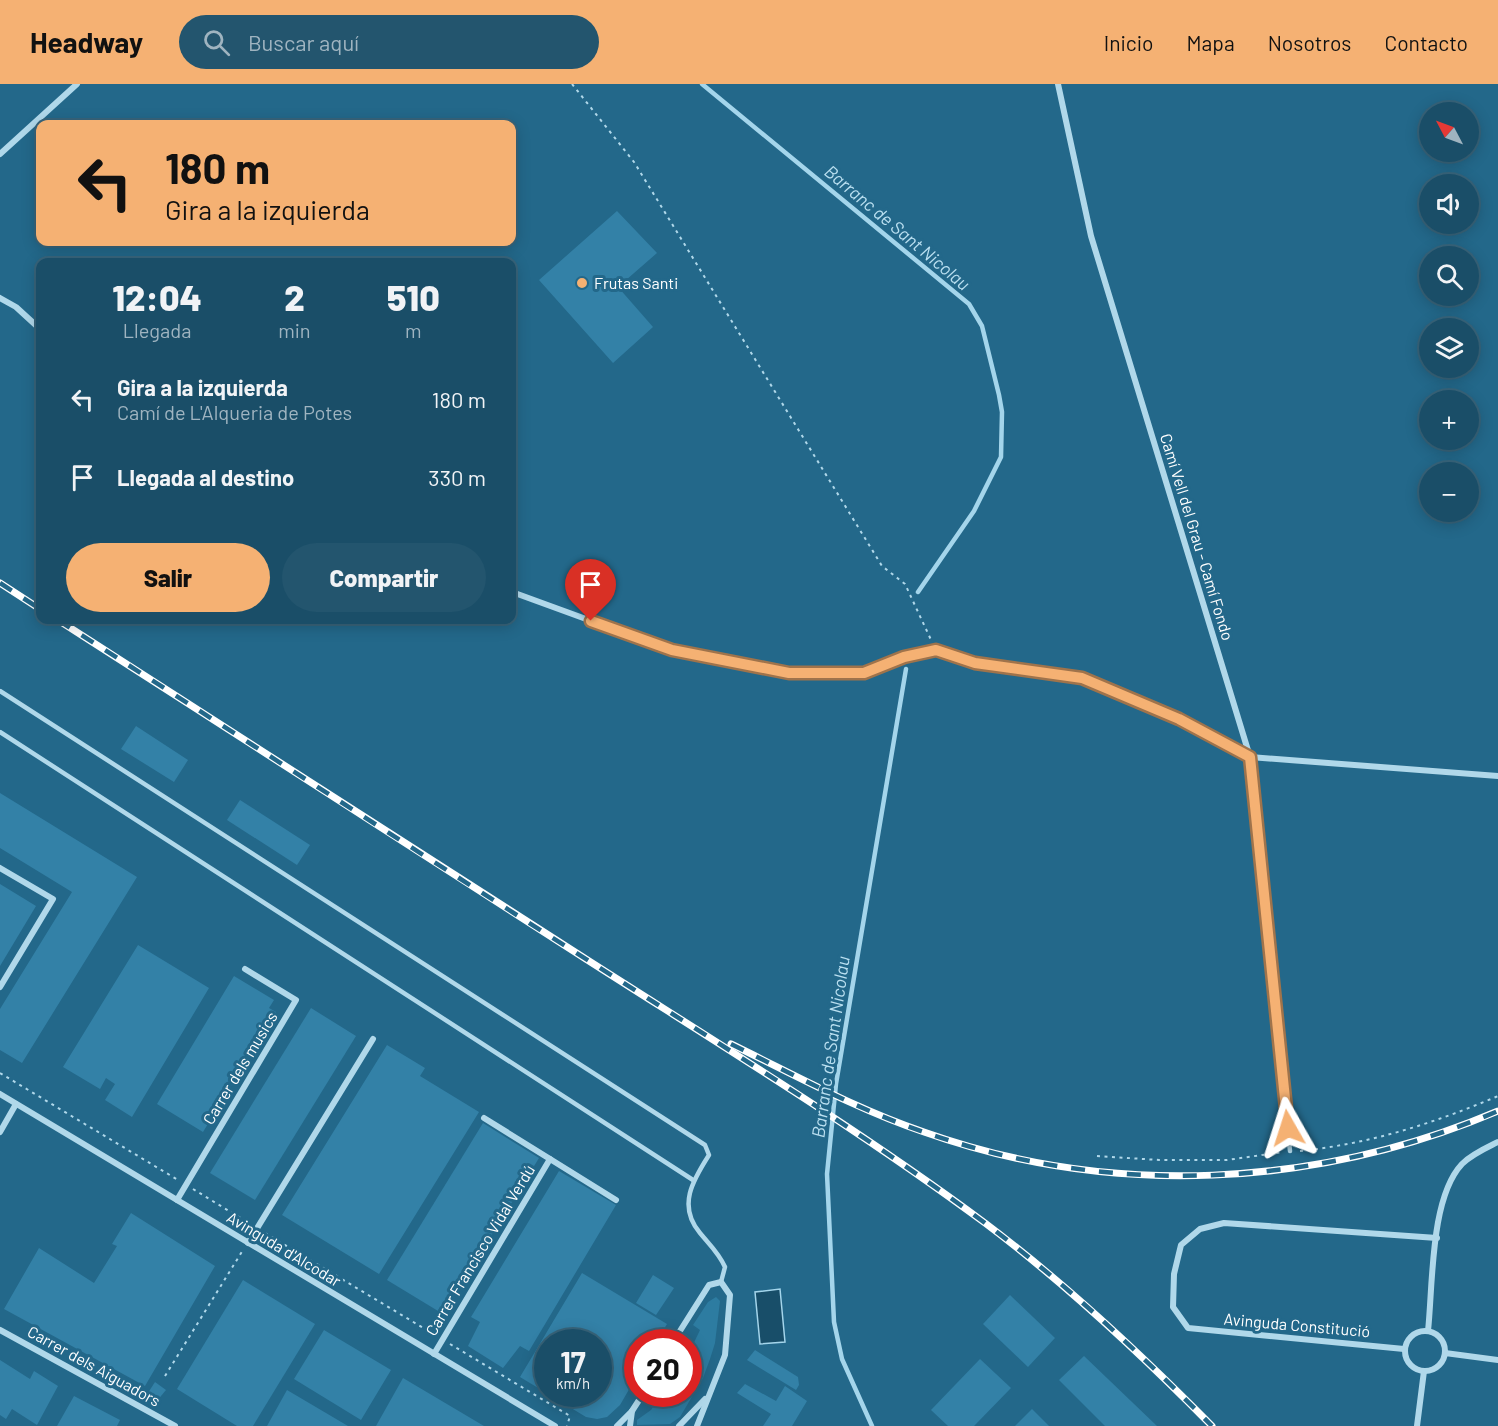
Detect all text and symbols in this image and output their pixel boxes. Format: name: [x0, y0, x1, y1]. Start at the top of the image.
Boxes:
search box: [179, 15, 599, 69]
text: Headway: [30, 25, 143, 59]
icon: search: [200, 26, 233, 59]
text: Buscar aquí: [248, 29, 359, 55]
text: Inicio: [1104, 30, 1154, 55]
text: Mapa: [1187, 30, 1235, 55]
text: Nosotros: [1268, 30, 1351, 55]
text: Contacto: [1384, 30, 1468, 55]
north arrow: [1419, 102, 1479, 162]
map controls: [1419, 102, 1479, 522]
text: 180 m: [165, 142, 270, 192]
icon: left: [66, 144, 144, 222]
water label: Barranc de Sant Nicolau: [820, 160, 975, 294]
button: sound: [1419, 174, 1479, 234]
text: Gira a la izquierda: [165, 193, 370, 225]
button: search: [1419, 246, 1479, 306]
place label: Frutas Santi: [594, 273, 678, 292]
text: 12:04: [112, 275, 202, 318]
text: 2: [284, 275, 305, 318]
text: 510: [387, 275, 440, 318]
marker: Frutas Santi: [575, 276, 589, 290]
text: Llegada: [123, 318, 191, 342]
text: min: [278, 318, 311, 342]
text: m: [405, 318, 422, 342]
button: layers: [1419, 318, 1479, 378]
text: Gira a la izquierda: [117, 374, 288, 400]
icon: left: [66, 383, 99, 416]
text: 180 m: [432, 386, 486, 412]
button: +: [1419, 390, 1479, 450]
text: Camí de L'Alqueria de Potes: [117, 400, 352, 424]
street label: Camí Vell del Grau - Camí Fondo: [1157, 431, 1238, 643]
icon: arrive: [66, 461, 99, 494]
button: −: [1419, 462, 1479, 522]
text: Llegada al destino: [117, 464, 294, 490]
text: 330 m: [428, 464, 486, 490]
button: Salir: [66, 543, 270, 612]
button: Compartir: [282, 543, 486, 612]
pin: [565, 559, 616, 621]
icon: arrive: [574, 568, 607, 601]
water label: Barranc de Sant Nicolau: [806, 955, 854, 1139]
street label: Carrer dels musics: [198, 1008, 281, 1128]
position arrow: [1256, 1096, 1320, 1160]
street label: Carrer Francisco Vidal Verdú: [421, 1161, 538, 1339]
street label: Avinguda d'Alcodar: [224, 1207, 345, 1290]
street label: Avinguda Constitució: [1223, 1309, 1371, 1340]
street label: Carrer dels Aiguadors: [25, 1321, 164, 1410]
speed limit sign: 20: [624, 1329, 702, 1407]
text: 17: [560, 1343, 586, 1379]
text: km/h: [556, 1374, 590, 1392]

